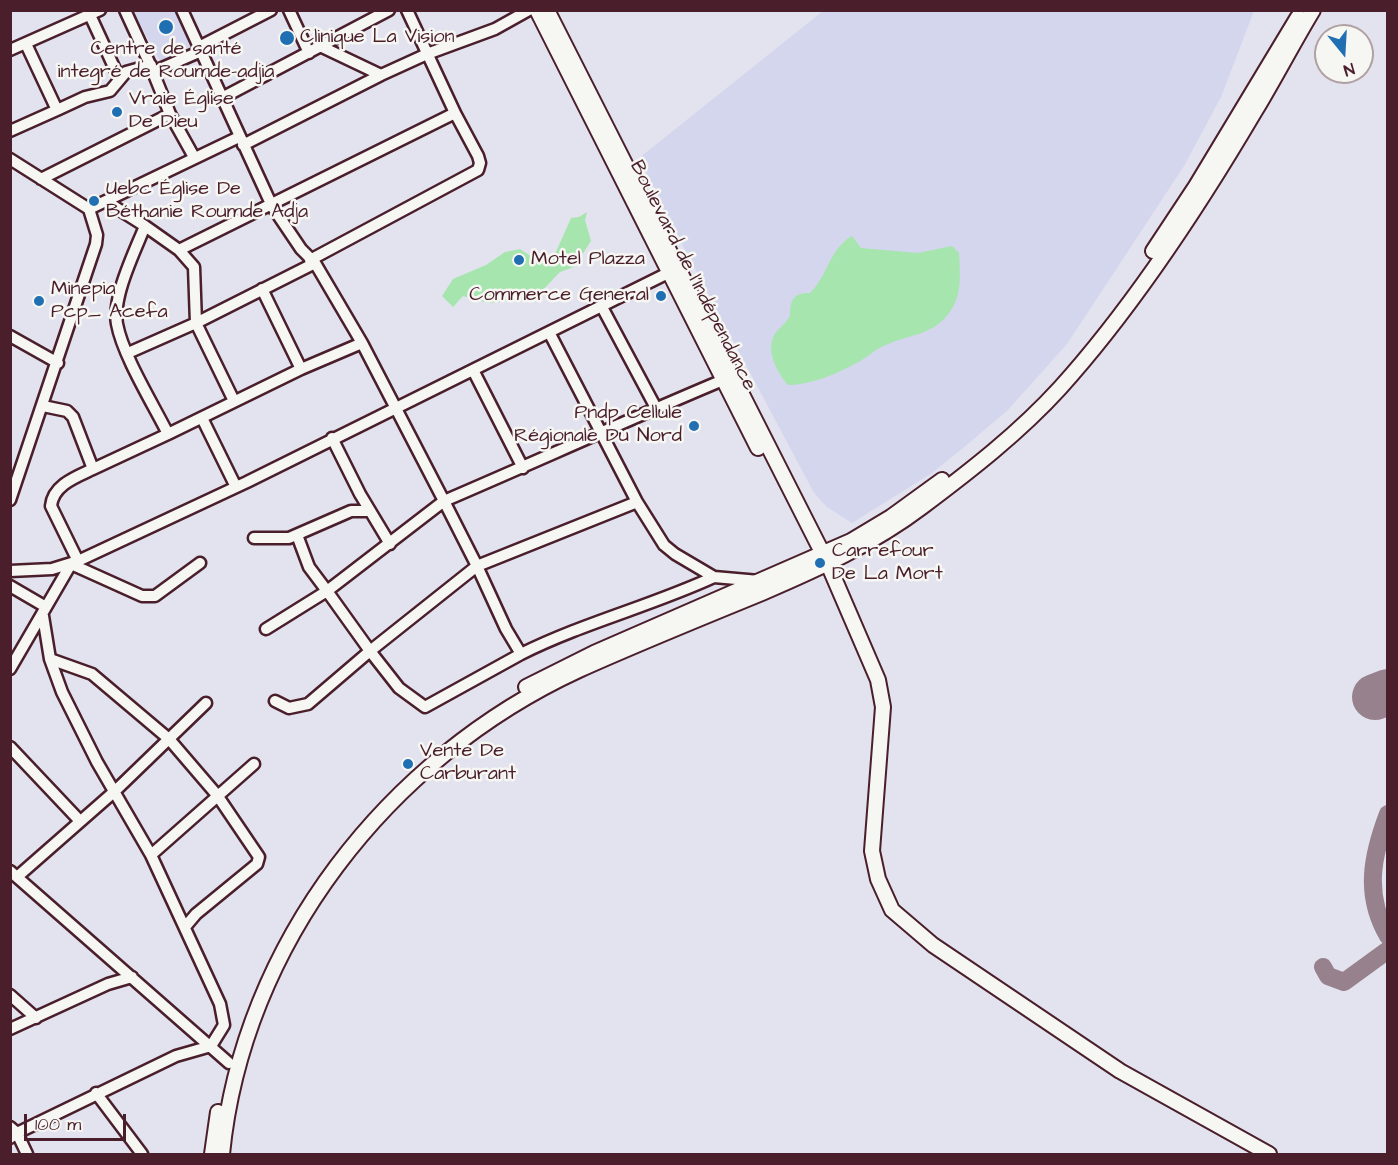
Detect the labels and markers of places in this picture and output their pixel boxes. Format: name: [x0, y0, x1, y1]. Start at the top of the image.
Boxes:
marker: Centre de santé integré de Roumde-adjia: [157, 18, 175, 36]
place label: Clinique La Vision: [300, 26, 455, 50]
marker: Clinique La Vision: [278, 29, 296, 47]
place label: Centre de santé integré de Roumde-adjia: [58, 38, 274, 85]
place label: Vraie Église De Dieu: [129, 88, 234, 135]
marker: Vraie Église De Dieu: [110, 105, 124, 119]
place label: Uebc Église De Béthanie Roumde Adja: [106, 178, 308, 225]
marker: Uebc Église De Béthanie Roumde Adja: [87, 194, 101, 208]
place label: Motel Plazza: [531, 248, 645, 272]
marker: Motel Plazza: [512, 253, 526, 267]
place label: Minepia Pcp_ Acefa: [51, 278, 168, 325]
place label: Commerce General: [469, 284, 649, 308]
marker: Commerce General: [654, 289, 668, 303]
marker: Minepia Pcp_ Acefa: [32, 294, 46, 308]
place label: Pndp Cellule Régionale Du Nord: [514, 402, 682, 449]
marker: Pndp Cellule Régionale Du Nord: [687, 419, 701, 433]
place label: Carrefour De La Mort: [832, 540, 943, 587]
marker: Carrefour De La Mort: [813, 556, 827, 570]
place label: Vente De Carburant: [420, 740, 516, 787]
marker: Vente De Carburant: [401, 757, 415, 771]

